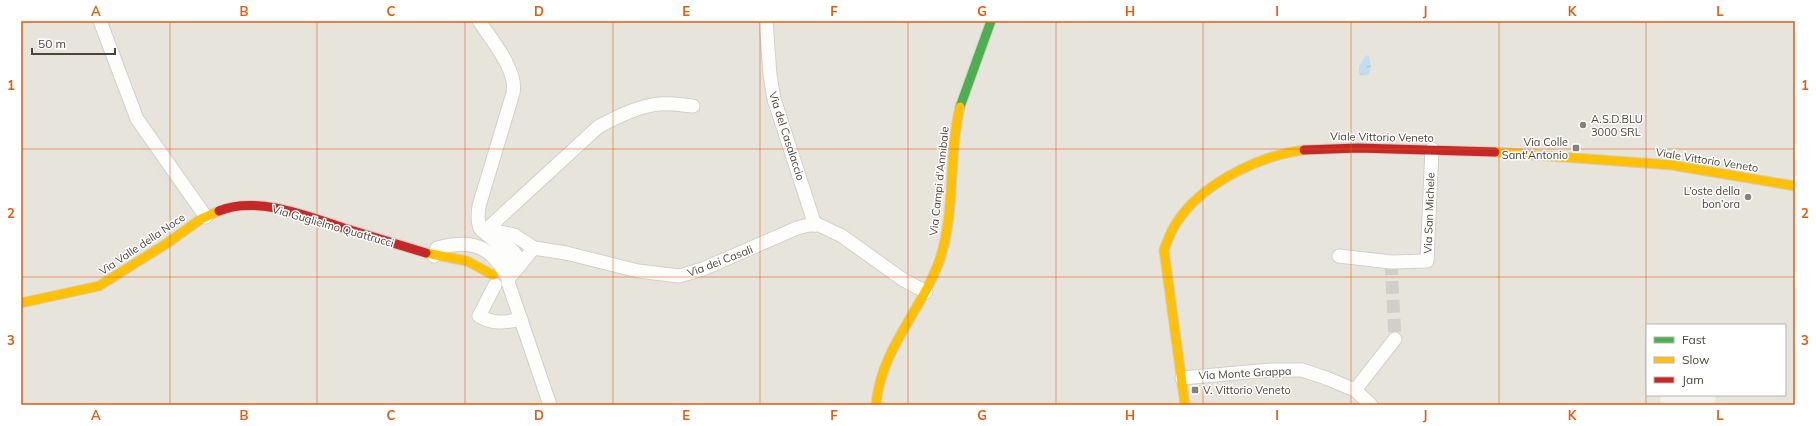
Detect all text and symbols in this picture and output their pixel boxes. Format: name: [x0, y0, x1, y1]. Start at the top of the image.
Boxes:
text: A: [91, 3, 101, 19]
text: B: [240, 3, 249, 19]
text: C: [387, 3, 396, 19]
text: D: [534, 3, 544, 19]
text: E: [682, 3, 690, 19]
text: F: [830, 3, 838, 19]
text: G: [977, 3, 987, 19]
text: H: [1125, 3, 1135, 19]
text: I: [1275, 3, 1279, 19]
text: J: [1423, 3, 1427, 19]
text: K: [1568, 3, 1578, 19]
text: L: [1716, 3, 1724, 19]
scale bar: [32, 30, 115, 56]
text: 50 m: [38, 36, 66, 51]
text: 1: [7, 77, 15, 93]
text: 1: [1801, 77, 1809, 93]
street label: Via del Casalaccio: [766, 90, 808, 182]
place label: A.S.D.BLU 3000 SRL: [1591, 112, 1643, 139]
marker: A.S.D.BLU 3000 SRL: [1578, 120, 1588, 130]
street label: Via Campi d'Annibale: [926, 126, 952, 236]
street label: Viale Vittorio Veneto: [1330, 129, 1434, 145]
place label: Via Colle Sant'Antonio: [1502, 135, 1568, 162]
marker: Via Colle Sant'Antonio: [1571, 143, 1581, 153]
street label: Viale Vittorio Veneto: [1655, 145, 1759, 175]
street label: Via San Michele: [1421, 172, 1437, 254]
place label: L’oste della bon’ora: [1684, 184, 1740, 211]
marker: L’oste della bon’ora: [1743, 192, 1753, 202]
street label: Via Guglielmo Quattrucci: [270, 202, 396, 250]
text: 2: [7, 205, 15, 221]
text: 2: [1801, 205, 1809, 221]
street label: Via Valle della Noce: [96, 210, 188, 278]
street label: Via dei Casali: [685, 242, 755, 280]
legend: [1646, 324, 1786, 396]
text: 3: [7, 332, 15, 348]
text: Fast: [1682, 332, 1706, 347]
text: 3: [1801, 332, 1809, 348]
text: Slow: [1682, 352, 1710, 367]
street label: Via Monte Grappa: [1198, 364, 1292, 382]
text: Jam: [1682, 372, 1704, 387]
place label: V. Vittorio Veneto: [1203, 383, 1291, 397]
marker: V. Vittorio Veneto: [1190, 385, 1200, 395]
text: A: [91, 407, 101, 423]
text: B: [240, 407, 249, 423]
text: C: [387, 407, 396, 423]
text: D: [534, 407, 544, 423]
text: E: [682, 407, 690, 423]
text: F: [830, 407, 838, 423]
text: G: [977, 407, 987, 423]
text: H: [1125, 407, 1135, 423]
text: I: [1275, 407, 1279, 423]
text: J: [1423, 407, 1427, 423]
text: K: [1568, 407, 1578, 423]
text: L: [1716, 407, 1724, 423]

